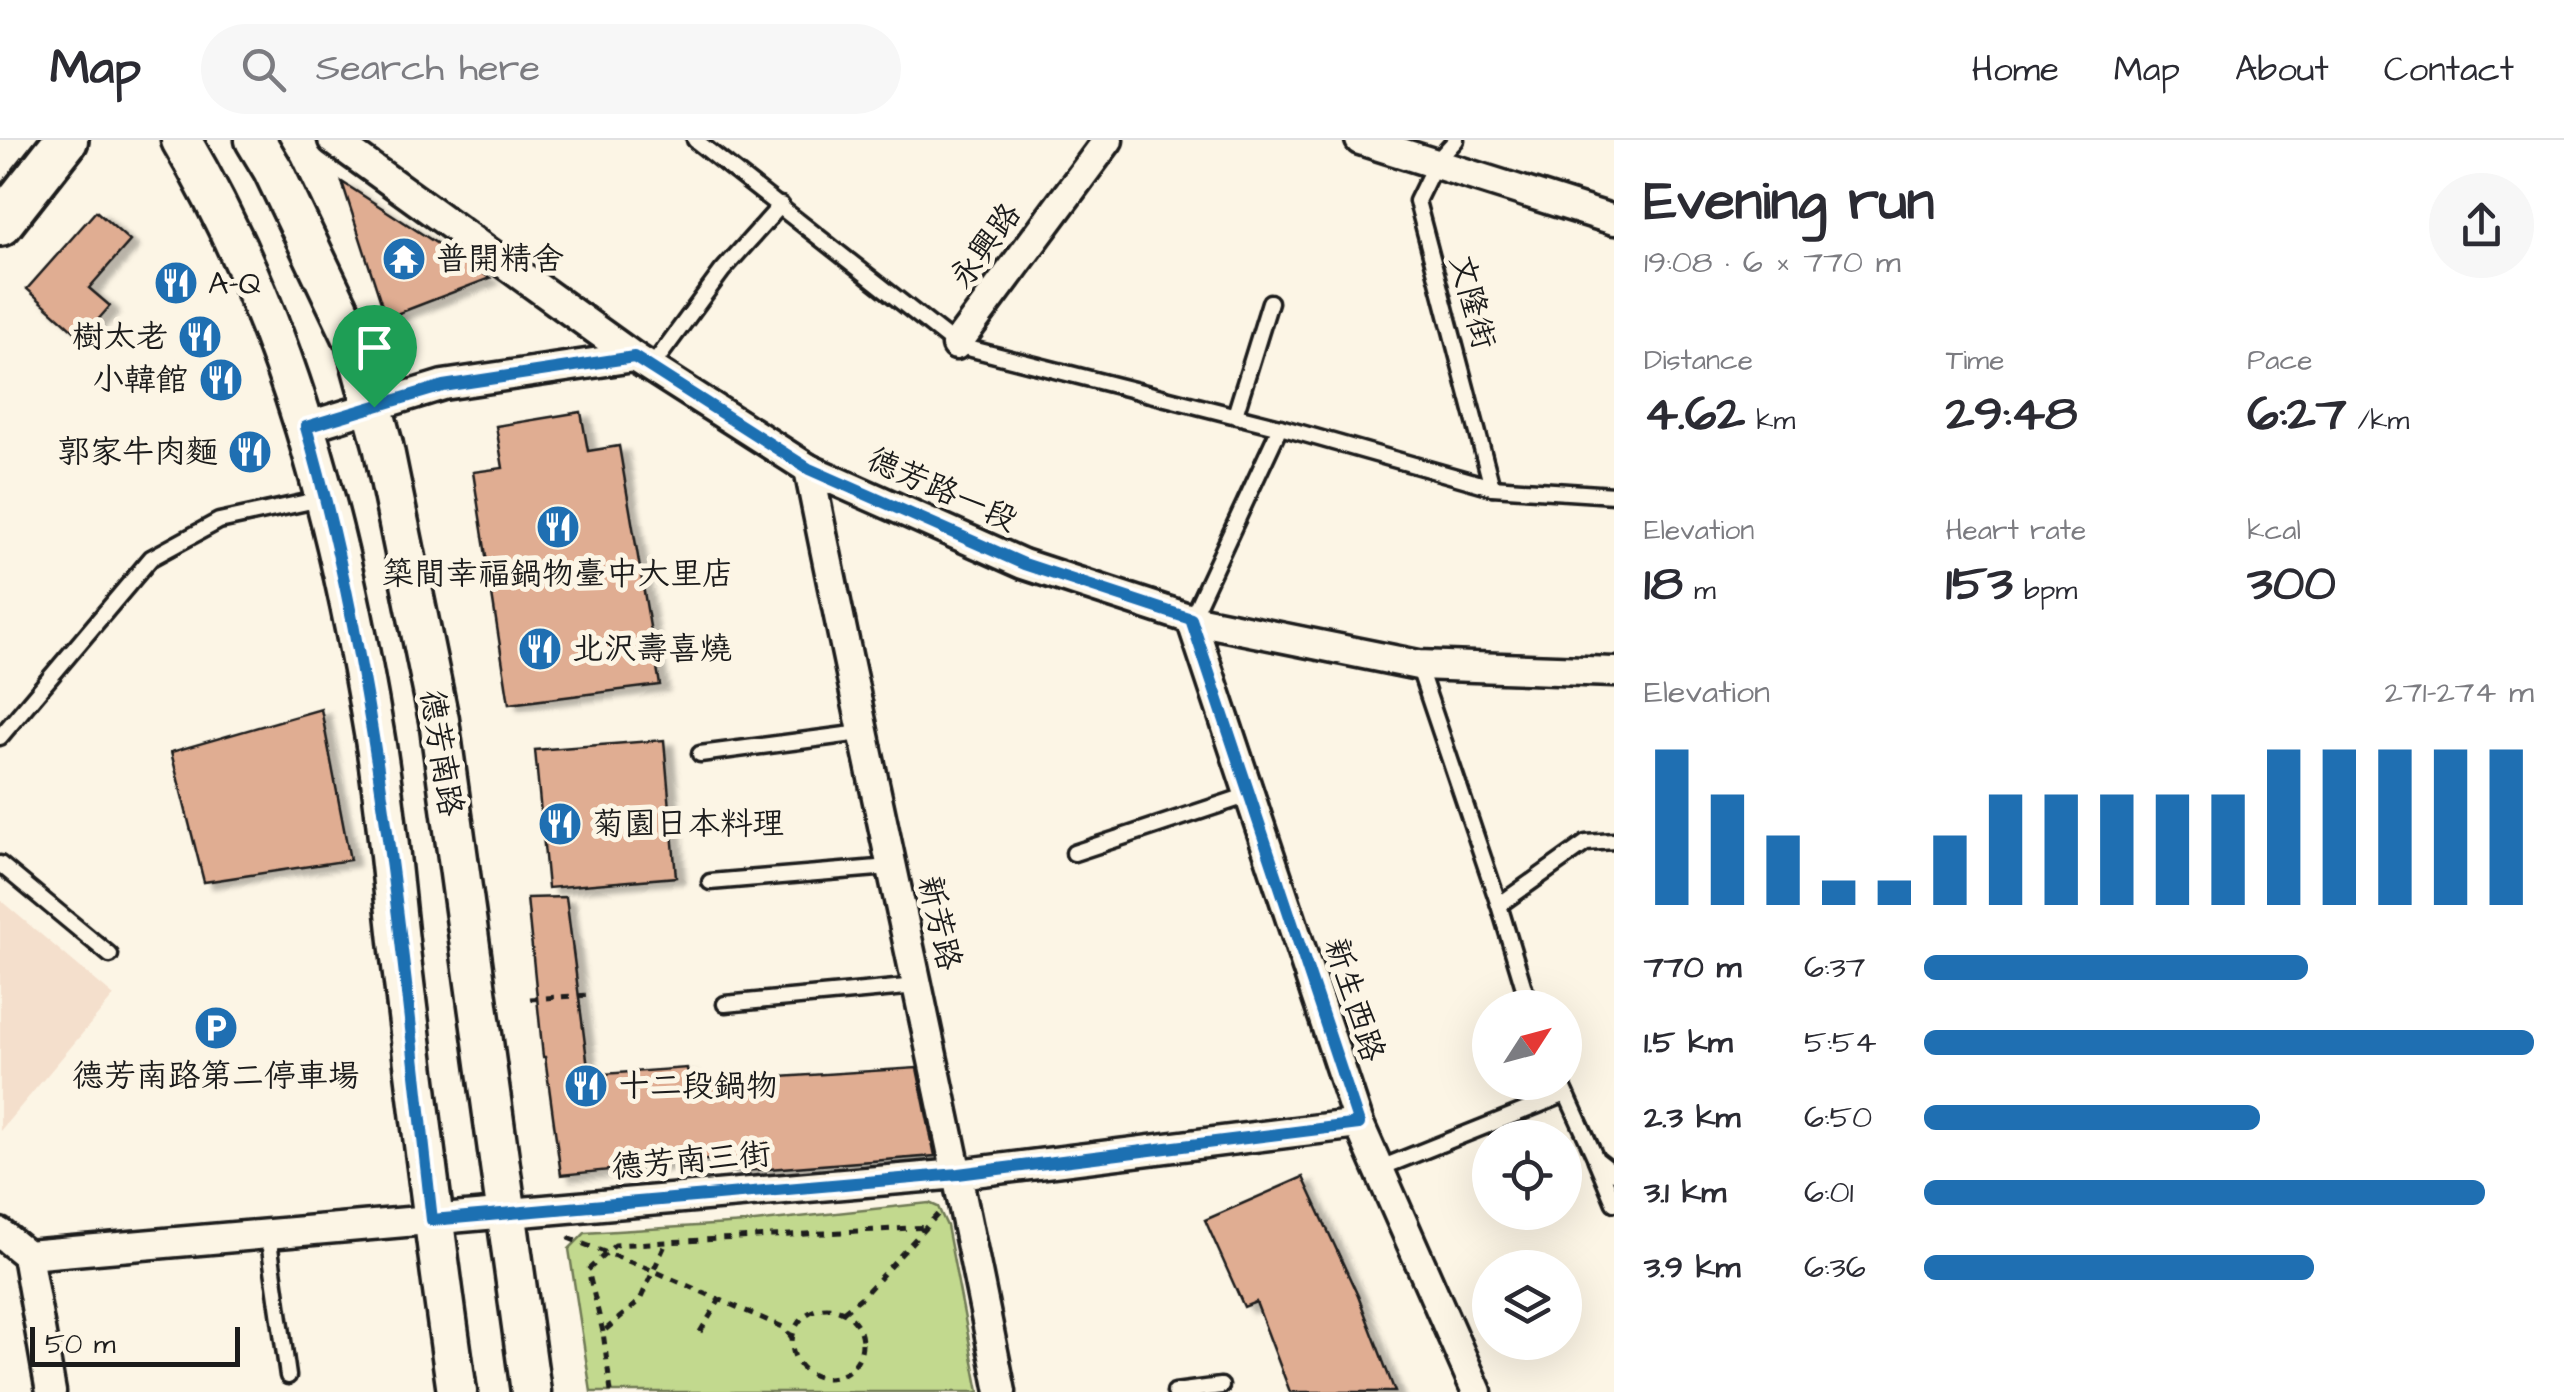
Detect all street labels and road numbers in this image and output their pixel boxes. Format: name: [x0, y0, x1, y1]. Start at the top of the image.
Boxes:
street label: 永興路: [940, 194, 1032, 298]
street label: 文隆街: [1438, 250, 1506, 354]
street label: 德芳路一段: [860, 437, 1024, 543]
street label: 德芳南路: [409, 686, 473, 820]
street label: 新芳路: [906, 871, 972, 975]
street label: 新生西路: [1313, 932, 1395, 1068]
street label: 德芳南三街: [609, 1132, 773, 1190]

